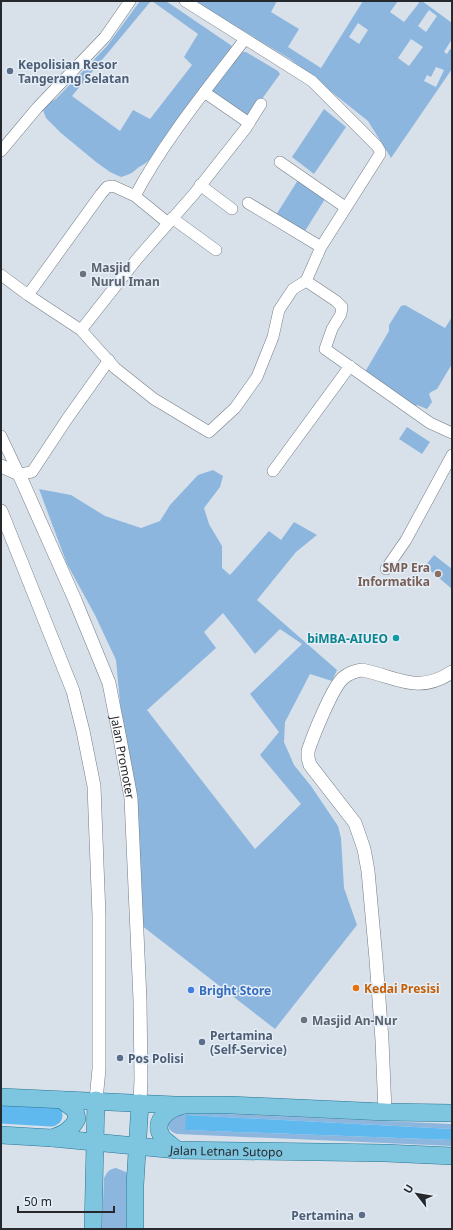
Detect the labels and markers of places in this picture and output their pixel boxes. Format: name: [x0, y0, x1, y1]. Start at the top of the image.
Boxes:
place label: Kepolisian Resor Tangerang Selatan: [18, 56, 129, 87]
marker: Kepolisian Resor Tangerang Selatan: [5, 66, 15, 76]
place label: Masjid Nurul Iman: [91, 259, 160, 290]
marker: Masjid Nurul Iman: [78, 269, 88, 279]
place label: SMP Era Informatika: [358, 559, 430, 590]
marker: SMP Era Informatika: [433, 569, 443, 579]
place label: biMBA-AIUEO: [307, 630, 388, 647]
marker: biMBA-AIUEO: [391, 633, 401, 643]
place label: Kedai Presisi: [364, 980, 440, 997]
place label: Bright Store: [199, 982, 271, 999]
marker: Kedai Presisi: [351, 983, 361, 993]
marker: Bright Store: [186, 985, 196, 995]
place label: Masjid An-Nur: [312, 1012, 398, 1029]
marker: Masjid An-Nur: [299, 1015, 309, 1025]
place label: Pertamina (Self-Service): [210, 1027, 287, 1058]
marker: Pertamina (Self-Service): [197, 1037, 207, 1047]
place label: Pos Polisi: [128, 1050, 184, 1067]
marker: Pos Polisi: [115, 1053, 125, 1063]
place label: Pertamina: [291, 1207, 354, 1224]
marker: Pertamina: [357, 1210, 367, 1220]

